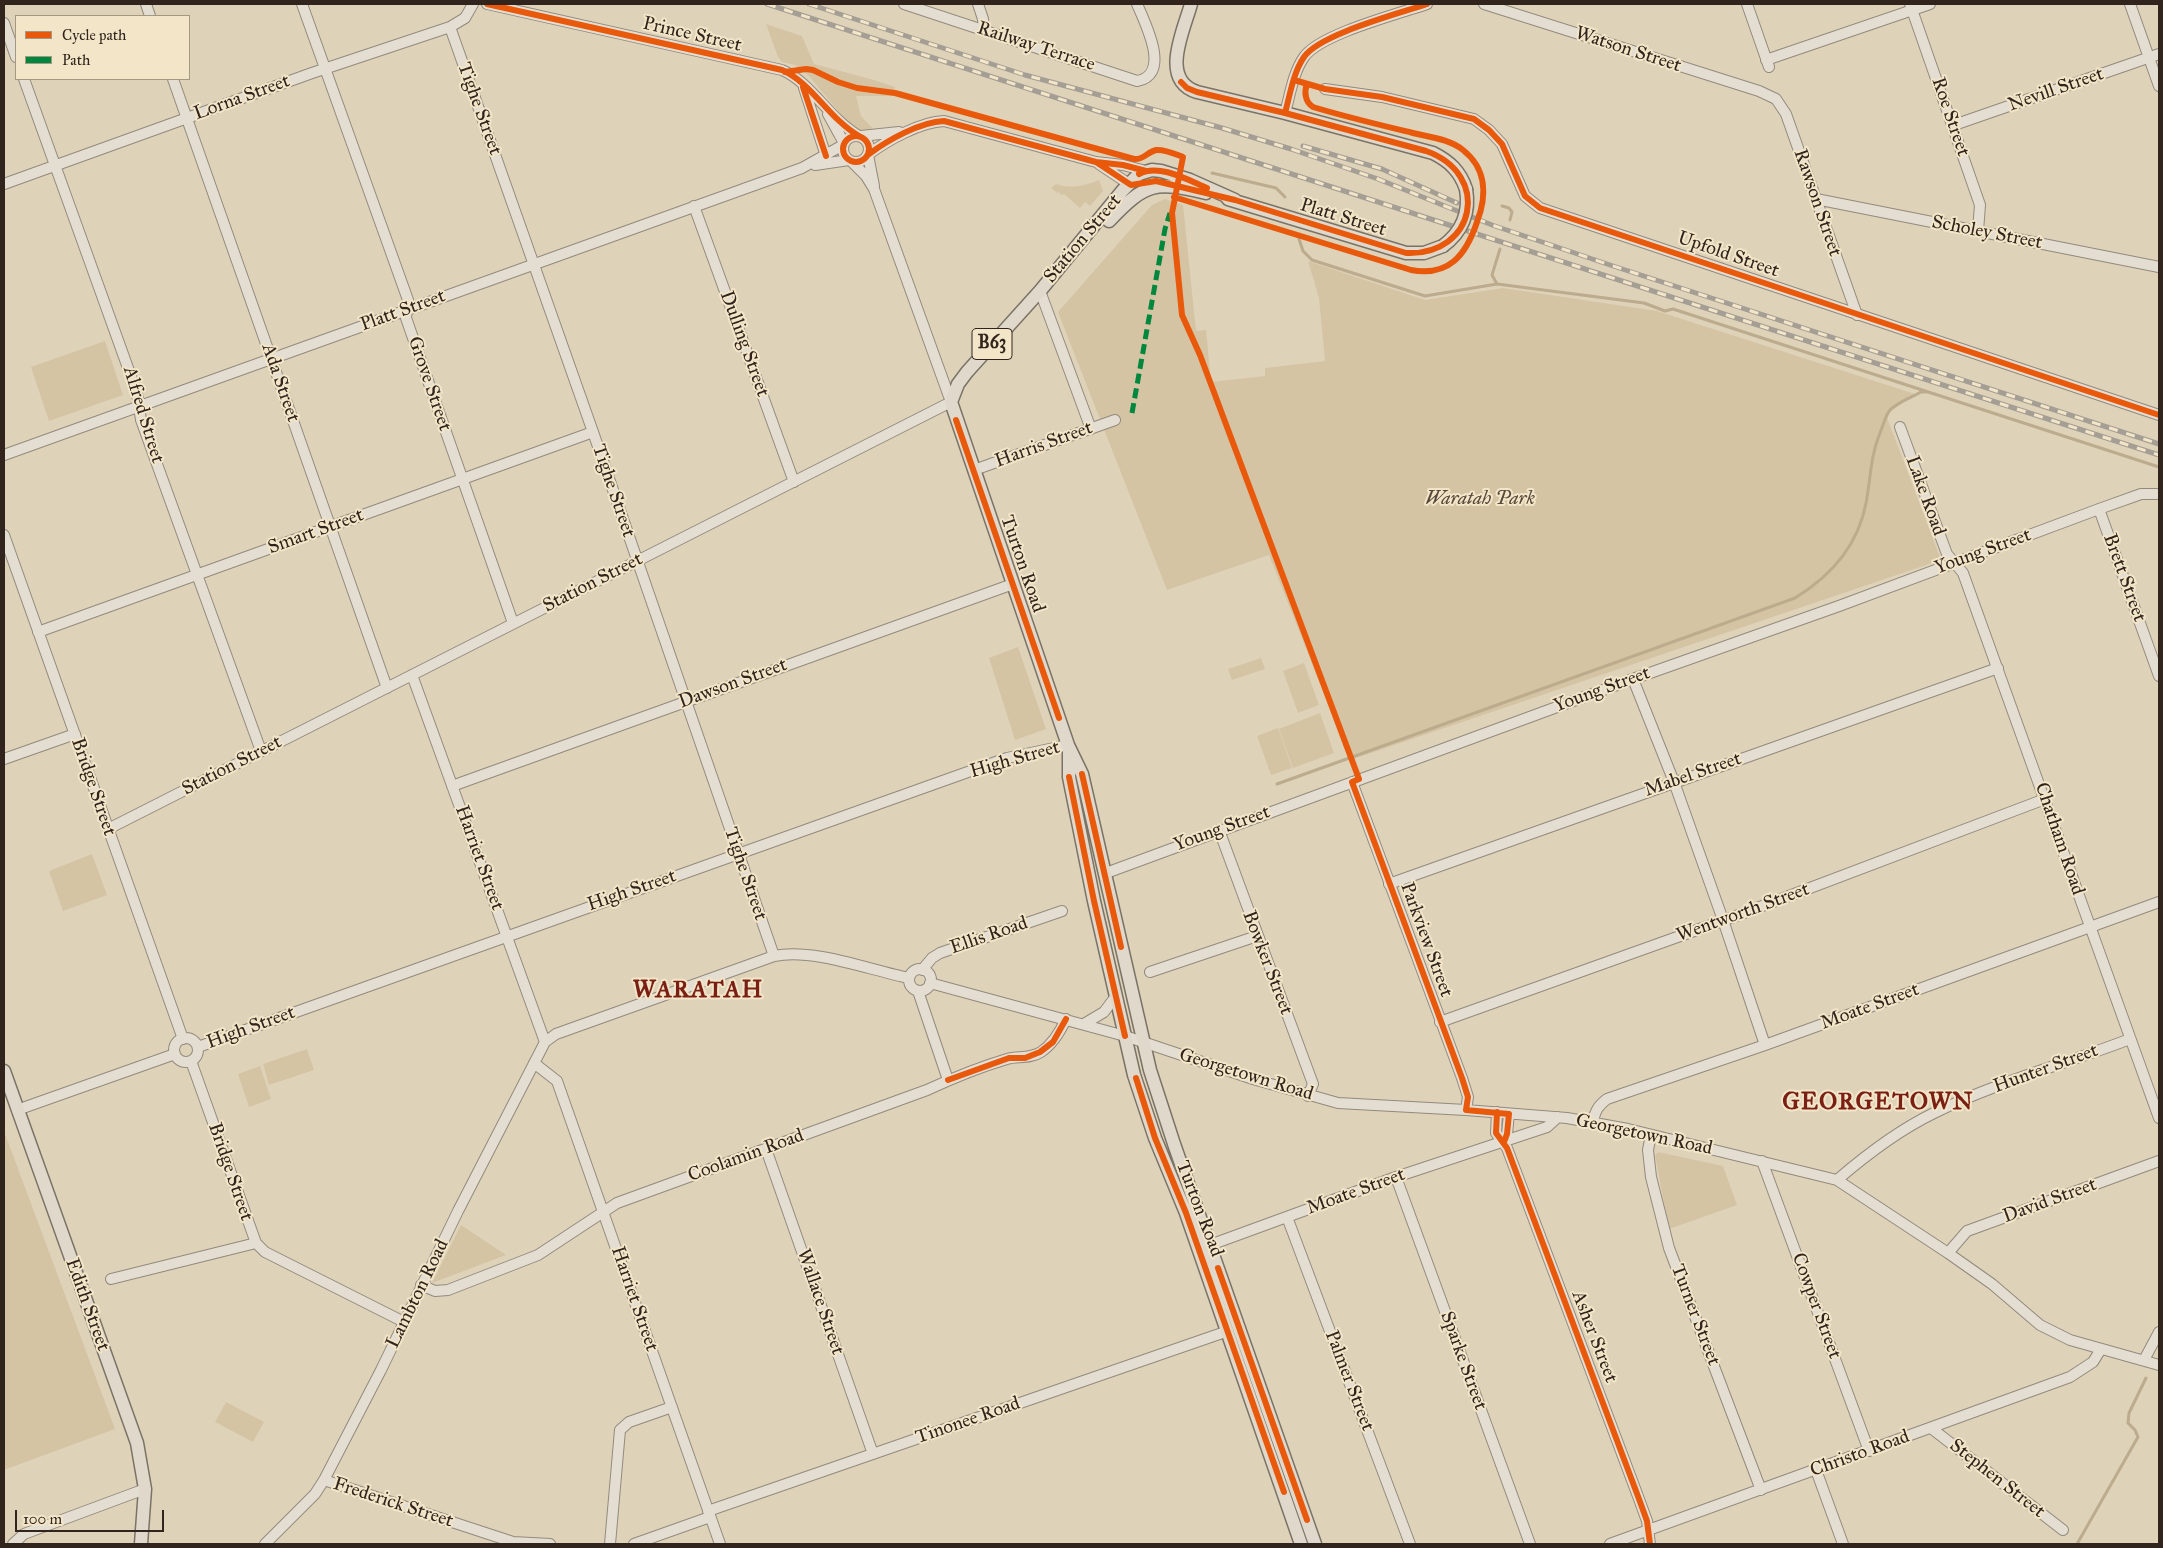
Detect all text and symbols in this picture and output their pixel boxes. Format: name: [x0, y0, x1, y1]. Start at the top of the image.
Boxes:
street label: Prince Street: [640, 13, 744, 57]
legend: [15, 15, 190, 80]
street label: Railway Terrace: [974, 17, 1098, 77]
street label: Watson Street: [1572, 22, 1684, 78]
text: Cycle path: [62, 26, 126, 44]
text: Path: [62, 51, 90, 69]
street label: Tighe Street: [452, 60, 506, 158]
street label: Nevill Street: [2005, 63, 2107, 117]
street label: Lorna Street: [191, 70, 293, 126]
street label: Roe Street: [1926, 74, 1974, 160]
street label: Rawson Street: [1788, 146, 1846, 260]
street label: Station Street: [1039, 190, 1127, 288]
street label: Platt Street: [1297, 194, 1389, 242]
street label: Scholey Street: [1930, 211, 2044, 255]
street label: Upfold Street: [1674, 227, 1782, 283]
street label: Platt Street: [357, 285, 449, 337]
street label: Dulling Street: [714, 288, 774, 400]
road number: B63: [972, 328, 1012, 359]
street label: Grove Street: [402, 334, 456, 434]
street label: Ada Street: [256, 341, 304, 425]
street label: Alfred Street: [117, 364, 169, 466]
street label: Harris Street: [992, 417, 1096, 473]
street label: Tighe Street: [586, 442, 640, 540]
street label: Lake Road: [1900, 453, 1950, 539]
park label: Waratah Park: [1425, 488, 1535, 510]
street label: Smart Street: [265, 504, 367, 560]
street label: Turton Road: [995, 512, 1049, 616]
street label: Young Street: [1932, 524, 2034, 580]
street label: Brett Street: [2098, 531, 2150, 625]
street label: Station Street: [539, 548, 647, 618]
street label: Dawson Street: [676, 654, 790, 714]
street label: Young Street: [1551, 662, 1653, 718]
street label: Station Street: [178, 731, 286, 801]
street label: Bridge Street: [66, 735, 120, 839]
street label: High Street: [967, 736, 1063, 784]
street label: Mabel Street: [1641, 748, 1745, 802]
street label: Chatham Road: [2029, 780, 2089, 898]
street label: Young Street: [1171, 801, 1273, 857]
street label: Harriet Street: [450, 803, 508, 913]
street label: Tighe Street: [718, 825, 772, 923]
street label: High Street: [585, 865, 679, 917]
street label: Wentworth Street: [1673, 878, 1813, 948]
street label: Parkview Street: [1395, 880, 1457, 1000]
street label: Bowker Street: [1237, 908, 1297, 1018]
street label: Ellis Road: [947, 912, 1031, 960]
district label: WARATAH: [632, 977, 764, 1005]
street label: Moate Street: [1818, 979, 1922, 1035]
street label: High Street: [204, 1001, 298, 1055]
street label: Hunter Street: [1991, 1040, 2101, 1098]
street label: Georgetown Road: [1176, 1044, 1316, 1106]
district label: GEORGETOWN: [1781, 1089, 1975, 1117]
street label: Georgetown Road: [1574, 1109, 1714, 1161]
street label: Bridge Street: [203, 1120, 257, 1224]
street label: Coolamin Road: [685, 1125, 807, 1187]
street label: Turton Road: [1170, 1158, 1228, 1260]
street label: Moate Street: [1304, 1164, 1408, 1220]
street label: David Street: [2000, 1174, 2100, 1228]
street label: Lambton Road: [382, 1236, 454, 1352]
street label: Harriet Street: [605, 1243, 663, 1355]
street label: Wallace Street: [791, 1246, 849, 1358]
street label: Cowper Street: [1786, 1250, 1846, 1362]
street label: Edith Street: [60, 1256, 114, 1354]
street label: Turner Street: [1665, 1261, 1725, 1369]
street label: Asher Street: [1566, 1288, 1622, 1386]
street label: Sparke Street: [1435, 1309, 1491, 1413]
street label: Palmer Street: [1319, 1327, 1379, 1435]
street label: Tinonee Road: [913, 1392, 1023, 1450]
street label: Christo Road: [1807, 1426, 1913, 1482]
street label: Stephen Street: [1945, 1435, 2049, 1523]
street label: Frederick Street: [330, 1473, 456, 1533]
scale bar: [18, 1500, 166, 1532]
text: 100 m: [23, 1510, 62, 1528]

